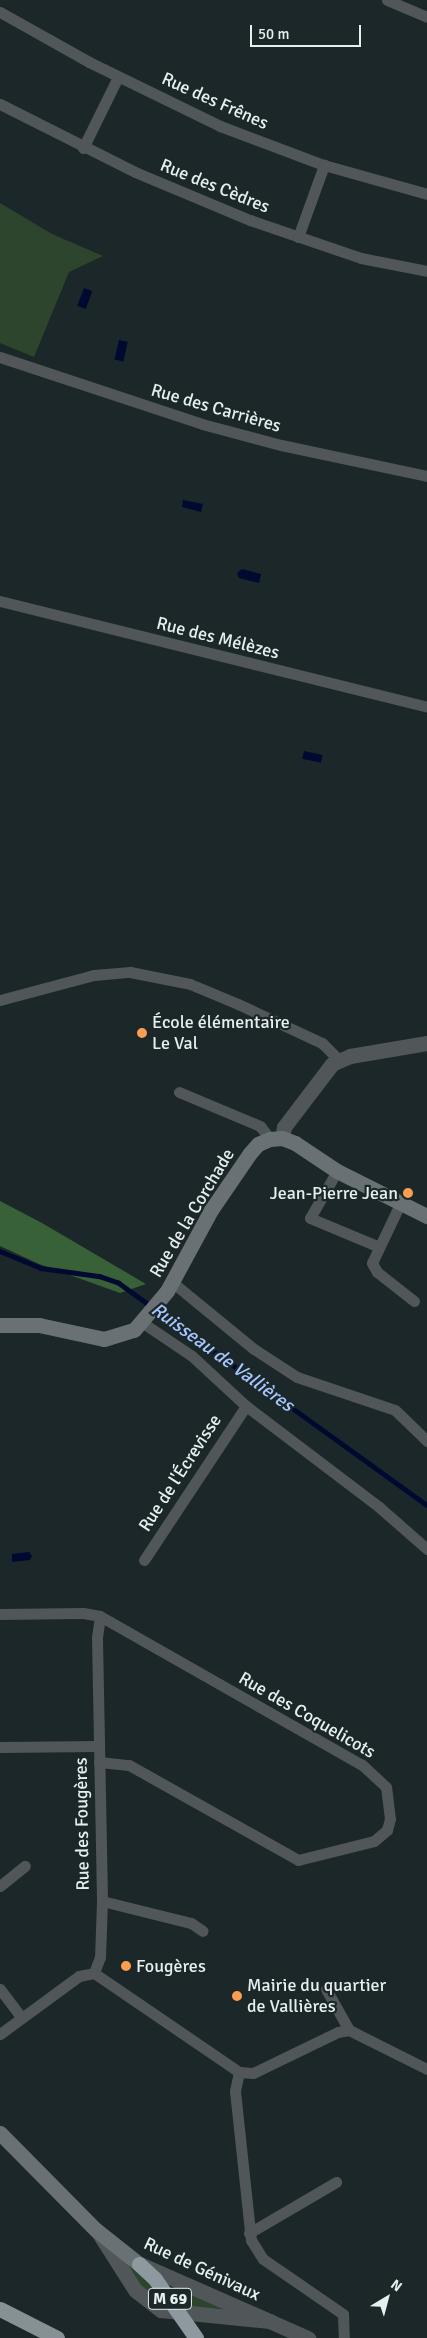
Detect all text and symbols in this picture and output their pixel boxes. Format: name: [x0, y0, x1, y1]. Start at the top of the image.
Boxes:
scale bar: [252, 15, 363, 47]
text: 50 m: [258, 25, 289, 43]
street label: Rue des Frênes: [158, 68, 272, 134]
street label: Rue des Cèdres: [157, 154, 273, 218]
street label: Rue des Carrières: [149, 379, 283, 437]
street label: Rue des Mélèzes: [154, 612, 282, 664]
place label: École élémentaire Le Val: [152, 1012, 290, 1054]
marker: École élémentaire Le Val: [136, 1027, 148, 1039]
street label: Rue de la Corchade: [145, 1145, 239, 1281]
place label: Jean-Pierre Jean: [270, 1182, 398, 1204]
marker: Jean-Pierre Jean: [402, 1187, 414, 1199]
water label: Ruisseau de Vallières: [146, 1299, 298, 1417]
street label: Rue de l'Écrevisse: [134, 1410, 226, 1536]
street label: Rue des Coquelicots: [235, 1667, 379, 1763]
street label: Rue des Fougères: [70, 1757, 94, 1891]
place label: Fougères: [136, 1955, 206, 1977]
marker: Fougères: [120, 1960, 132, 1972]
place label: Mairie du quartier de Vallières: [247, 1975, 386, 2018]
marker: Mairie du quartier de Vallières: [231, 1990, 243, 2002]
street label: Rue de Génivaux: [140, 2233, 264, 2305]
north arrow: [362, 2273, 412, 2323]
text: N: [387, 2276, 405, 2295]
road number: M 69: [148, 2286, 192, 2312]

